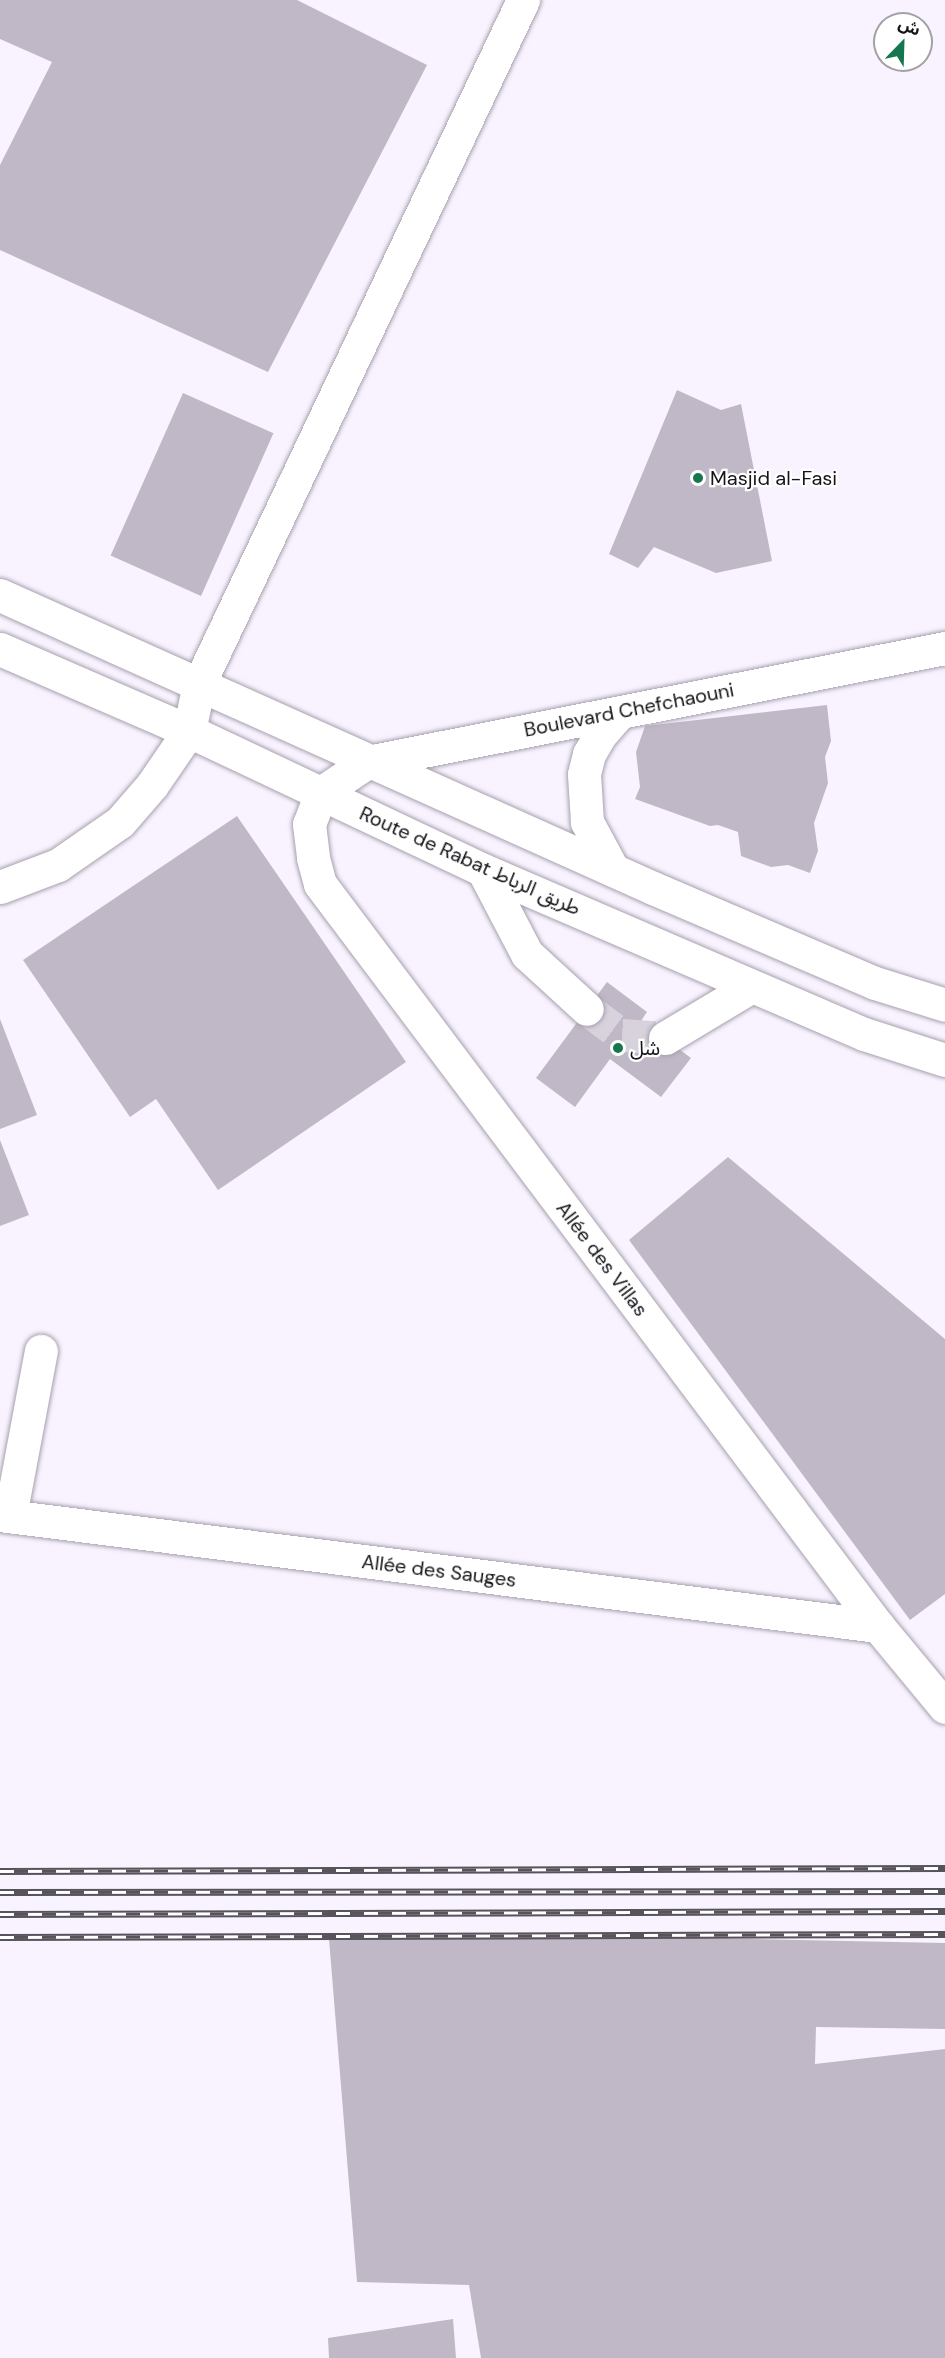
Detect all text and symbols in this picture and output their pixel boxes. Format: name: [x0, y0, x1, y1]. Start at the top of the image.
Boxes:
north arrow: [873, 12, 933, 72]
text: ش: [895, 13, 924, 41]
place label: Masjid al-Fasi: [710, 466, 837, 490]
marker: Masjid al-Fasi: [691, 471, 705, 485]
street label: Boulevard Chefchaouni: [522, 678, 736, 742]
street label: Route de Rabat طريق الرباط: [356, 801, 584, 921]
place label: شل: [630, 1036, 660, 1060]
marker: شل: [611, 1041, 625, 1055]
street label: Allée des Villas: [551, 1197, 653, 1321]
street label: Allée des Sauges: [360, 1550, 518, 1592]

